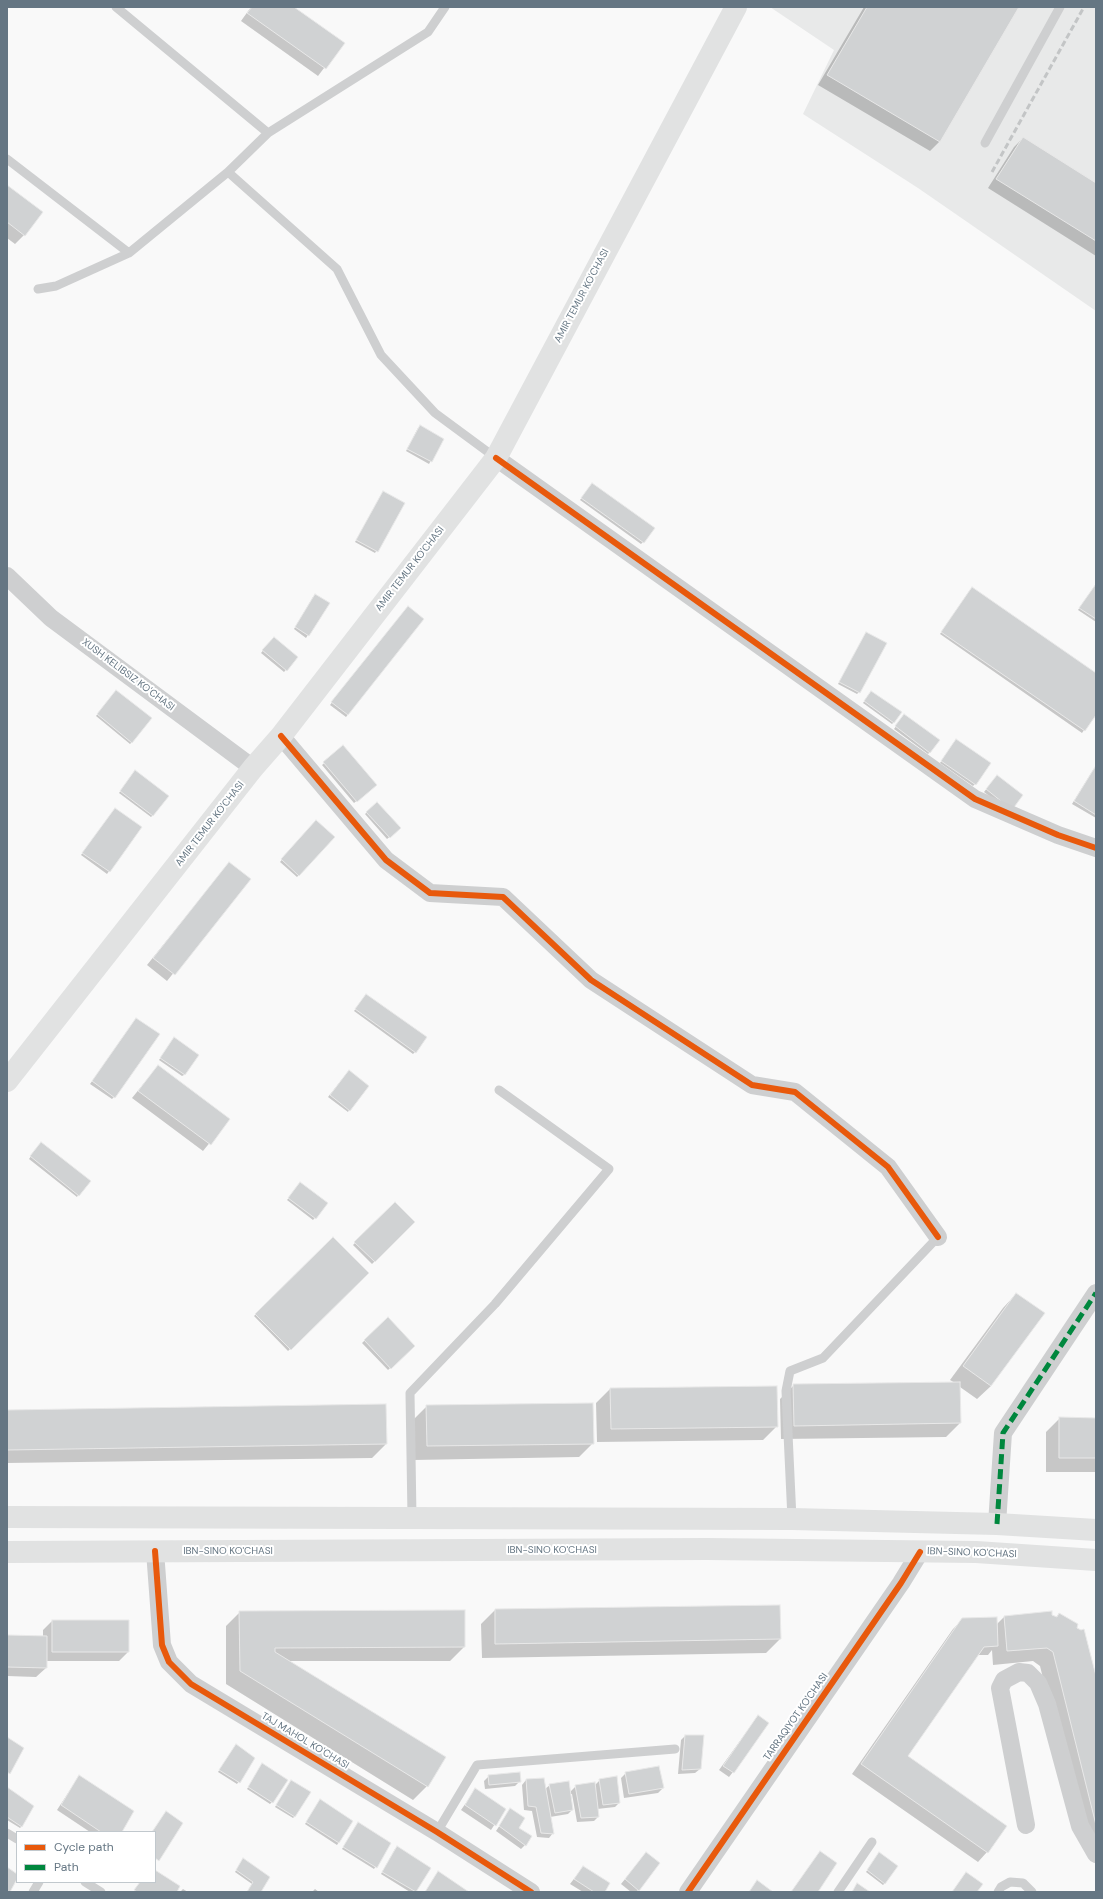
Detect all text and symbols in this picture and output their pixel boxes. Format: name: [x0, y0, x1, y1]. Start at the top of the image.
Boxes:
street label: AMIR TEMUR KO'CHASI: [552, 247, 612, 345]
street label: AMIR TEMUR KO'CHASI: [373, 524, 447, 614]
street label: XUSH KELIBSIZ KO'CHASI: [79, 636, 177, 714]
street label: AMIR TEMUR KO'CHASI: [173, 779, 247, 869]
street label: IBN-SINO KO'CHASI: [507, 1544, 597, 1556]
street label: IBN-SINO KO'CHASI: [183, 1545, 273, 1557]
street label: IBN-SINO KO'CHASI: [927, 1545, 1017, 1561]
street label: TARRAQIYOT KO'CHASI: [761, 1671, 831, 1763]
street label: TAJ MAHOL KO'CHASI: [259, 1710, 351, 1772]
legend: [16, 1831, 156, 1883]
text: Cycle path: [54, 1839, 114, 1855]
text: Path: [54, 1859, 79, 1875]

